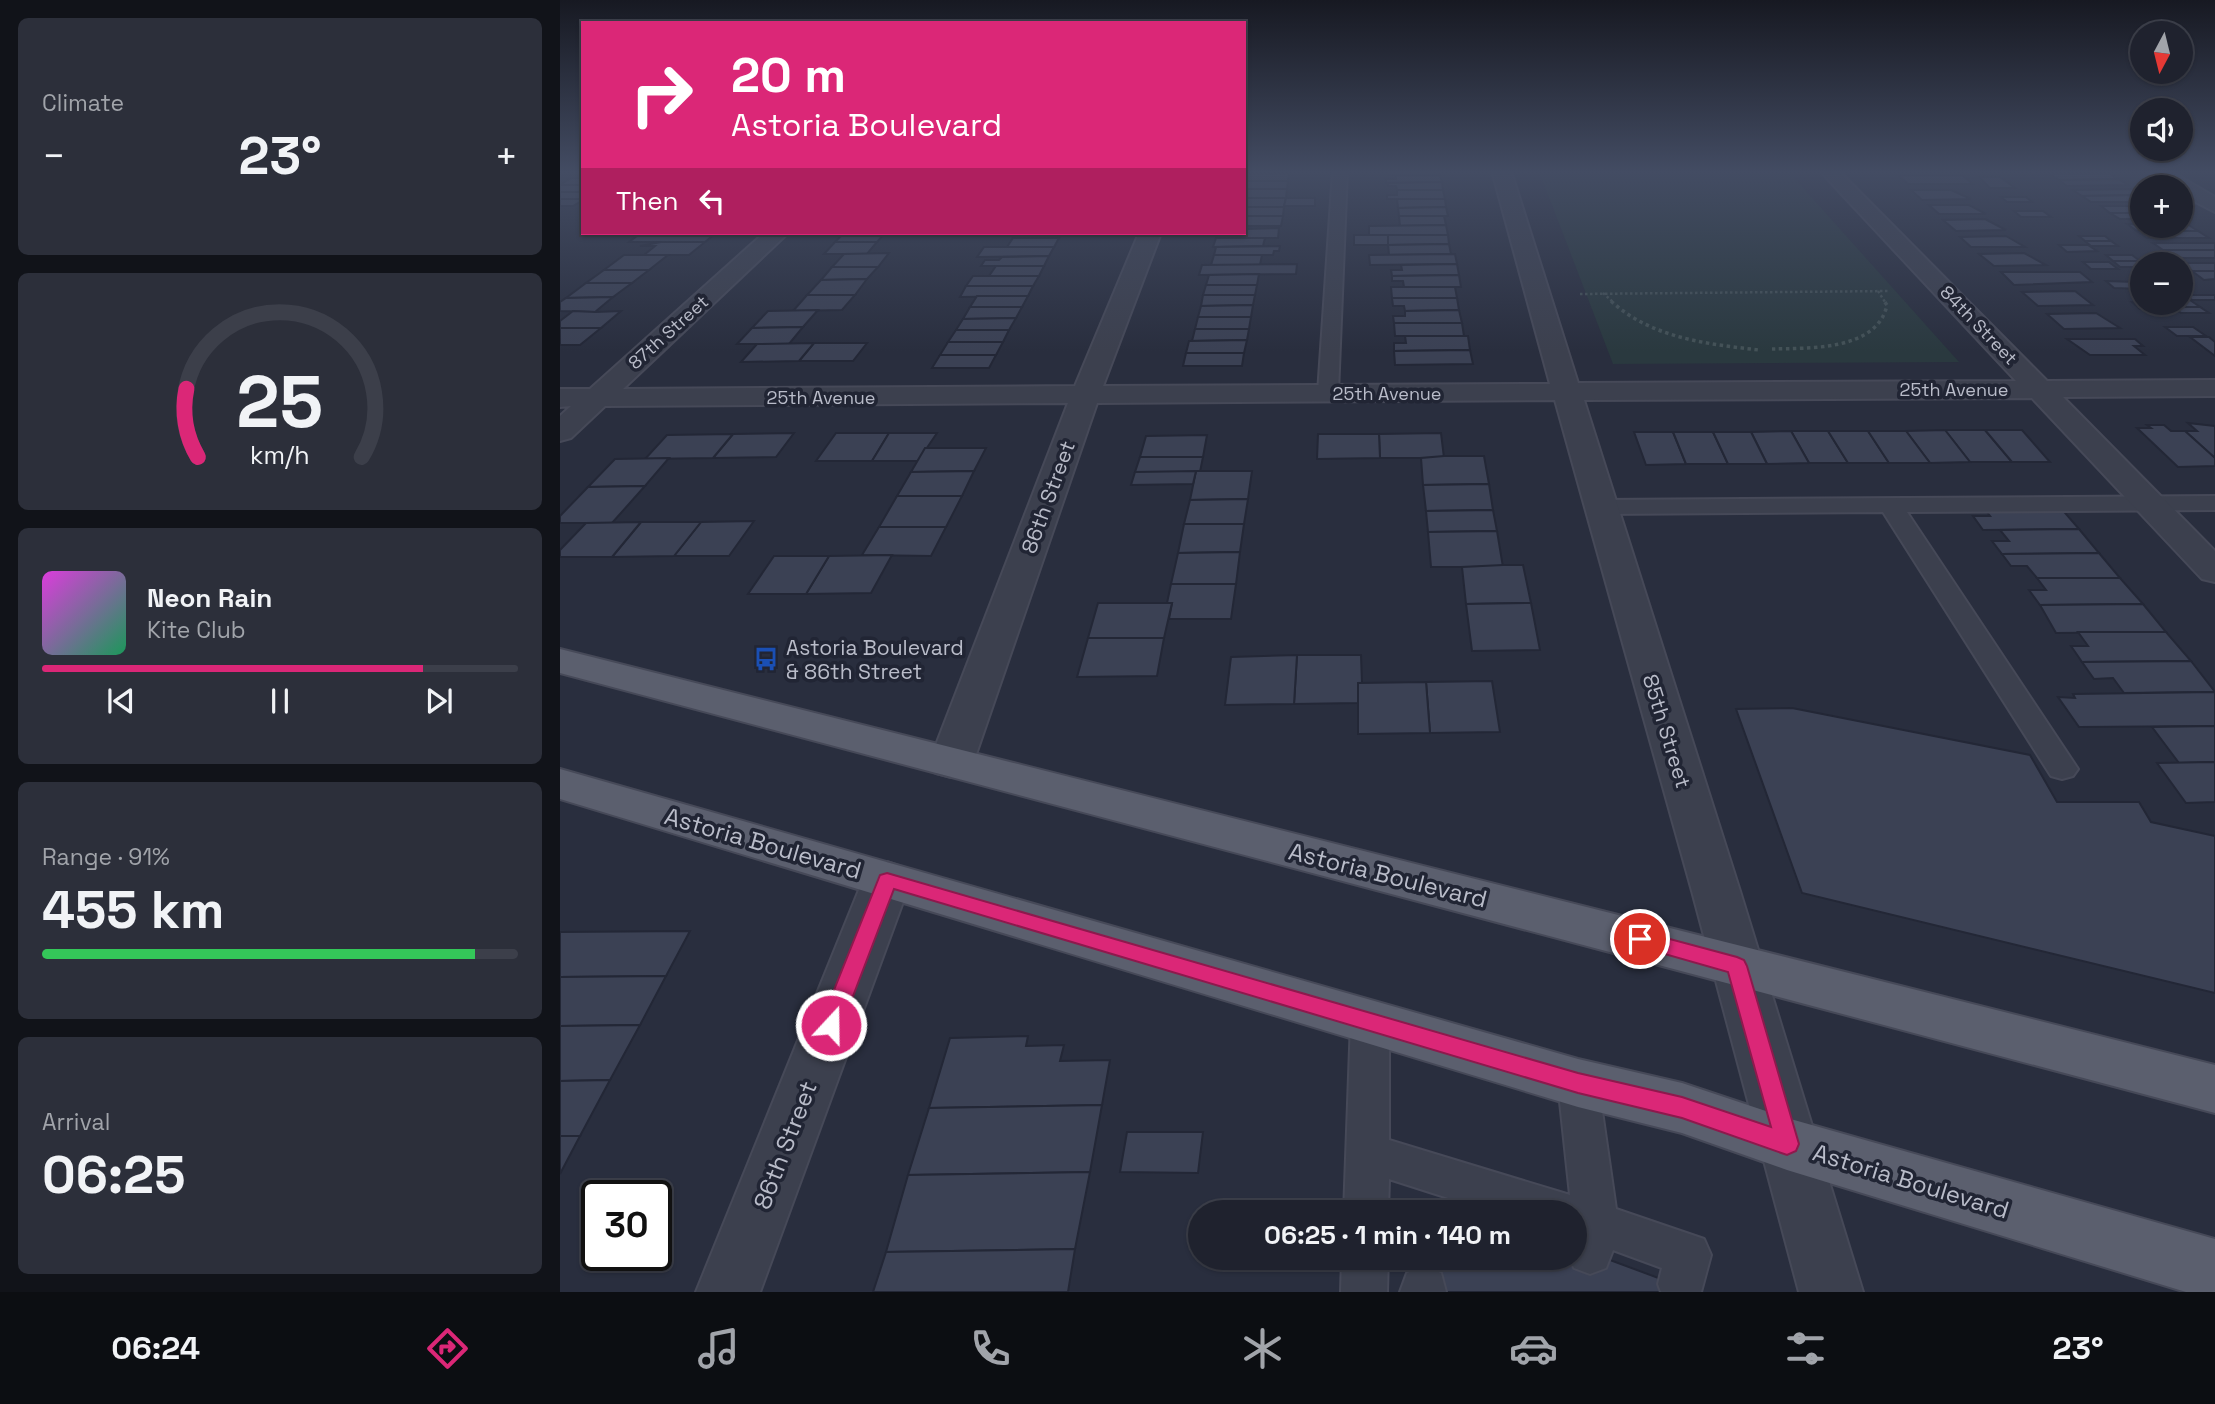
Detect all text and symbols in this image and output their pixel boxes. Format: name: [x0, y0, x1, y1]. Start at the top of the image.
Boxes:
north arrow: [2130, 21, 2193, 84]
map controls: [2130, 21, 2193, 315]
text: 20 m: [731, 44, 846, 106]
icon: right: [616, 49, 707, 140]
text: Climate: [42, 88, 124, 118]
button: sound: [2130, 98, 2193, 161]
text: Astoria Boulevard: [731, 105, 1002, 145]
text: 23°: [239, 123, 322, 189]
text: −: [42, 132, 66, 180]
text: +: [494, 132, 518, 180]
button: +: [2130, 175, 2193, 238]
icon: left: [693, 182, 731, 220]
text: Then: [616, 184, 679, 218]
button: −: [2130, 252, 2193, 315]
street label: 84th Street: [1936, 281, 2022, 369]
street label: 87th Street: [623, 290, 713, 374]
text: 25: [237, 356, 323, 449]
street label: 25th Avenue: [1900, 378, 2008, 401]
street label: 25th Avenue: [1333, 382, 1441, 405]
street label: 25th Avenue: [767, 386, 875, 409]
street label: 86th Street: [1015, 437, 1081, 557]
text: km/h: [250, 439, 310, 471]
text: Neon Rain: [147, 581, 272, 615]
text: Kite Club: [147, 615, 246, 645]
place label: Astoria Boulevard & 86th Street: [786, 634, 964, 685]
bus stop icon: Astoria Boulevard & 86th Street: [752, 645, 780, 673]
street label: 85th Street: [1637, 671, 1697, 791]
icon: previous: [102, 682, 140, 720]
icon: pause: [261, 682, 299, 720]
icon: next: [420, 682, 458, 720]
street label: Astoria Boulevard: [661, 800, 865, 886]
street label: Astoria Boulevard: [1286, 835, 1490, 915]
text: Range · 91%: [42, 842, 170, 872]
text: 455 km: [42, 877, 224, 943]
pin: [1610, 909, 1670, 969]
icon: arrive: [1621, 920, 1659, 958]
position arrow: [794, 988, 868, 1062]
street label: 86th Street: [746, 1076, 824, 1214]
text: Arrival: [42, 1107, 110, 1137]
street label: Astoria Boulevard: [1809, 1136, 2013, 1226]
text: 06:25: [42, 1142, 185, 1208]
speed limit sign: 30: [581, 1180, 672, 1271]
text: 06:25 · 1 min · 140 m: [1264, 1218, 1511, 1252]
icon: directions: [423, 1324, 472, 1373]
icon: music: [694, 1324, 743, 1373]
icon: phone: [966, 1324, 1015, 1373]
icon: climate: [1238, 1324, 1287, 1373]
icon: car: [1509, 1324, 1558, 1373]
icon: filters: [1781, 1324, 1830, 1373]
text: 06:24: [111, 1328, 200, 1368]
text: 23°: [2053, 1328, 2104, 1368]

